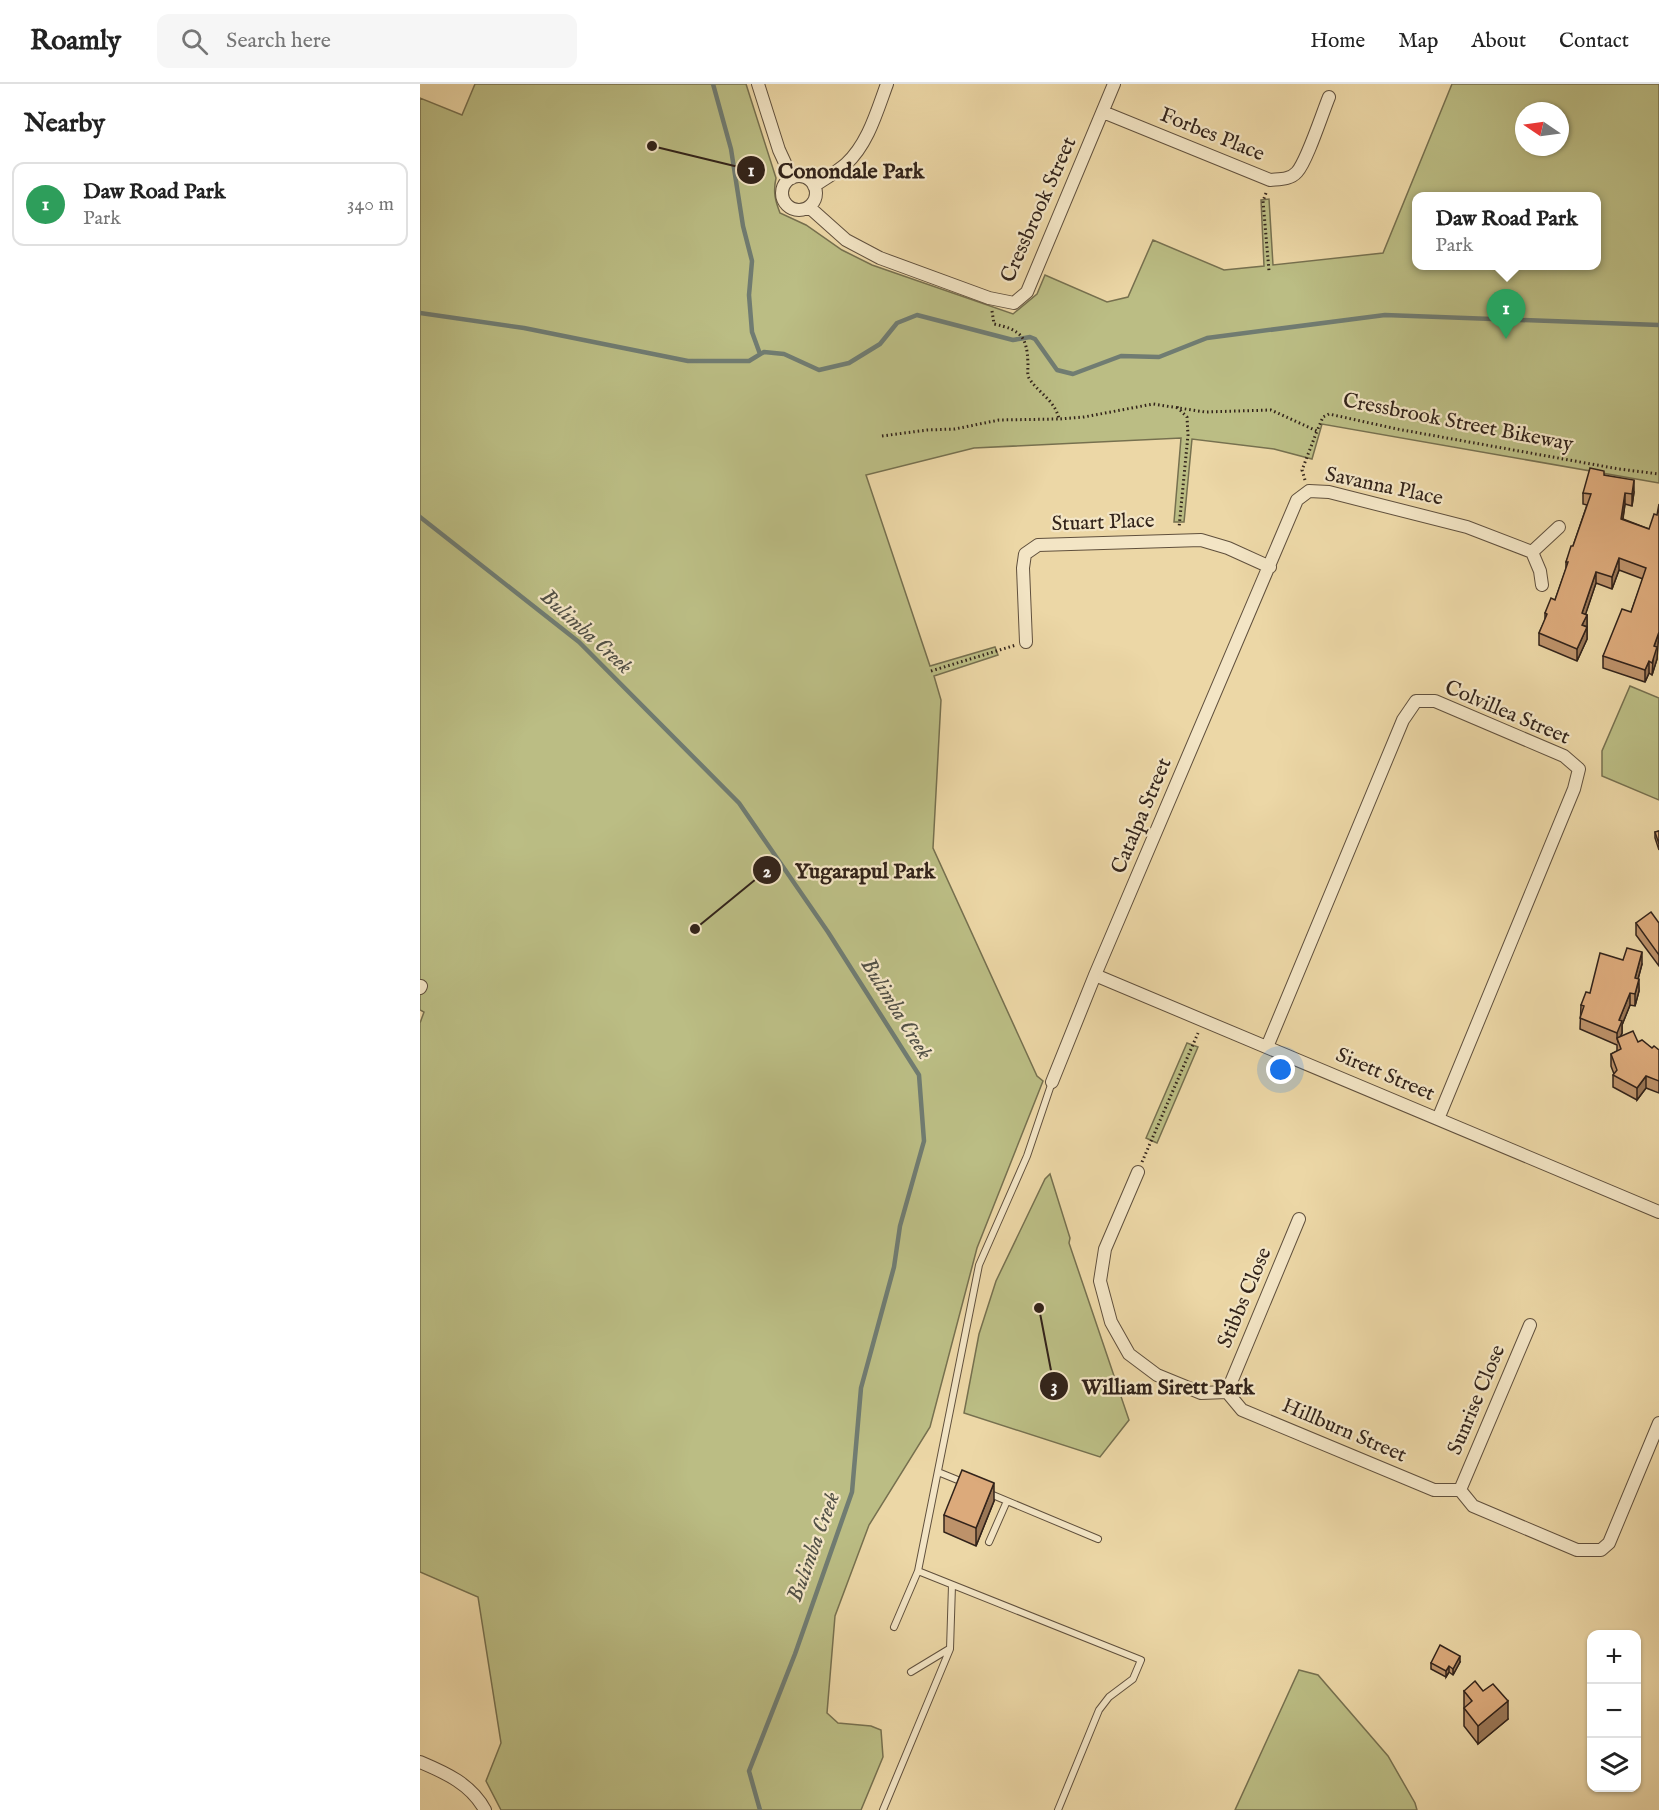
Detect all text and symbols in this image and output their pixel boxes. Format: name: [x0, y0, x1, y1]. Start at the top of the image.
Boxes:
search box: [157, 14, 577, 68]
text: Roamly: [30, 24, 121, 59]
icon: search: [178, 25, 211, 58]
text: Search here: [226, 27, 331, 55]
text: Home: [1310, 28, 1365, 55]
text: Map: [1398, 28, 1438, 55]
text: About: [1471, 28, 1526, 55]
text: Contact: [1559, 28, 1629, 55]
street label: Forbes Place: [1156, 102, 1269, 168]
north arrow: [1515, 102, 1569, 156]
text: Nearby: [24, 107, 105, 140]
street label: Cressbrook Street: [995, 133, 1083, 287]
callout: Conondale Park: [736, 150, 936, 190]
text: Conondale Park: [778, 158, 926, 186]
text: 1: [748, 160, 755, 183]
text: Daw Road Park: [83, 178, 226, 206]
text: 1: [42, 192, 49, 217]
text: 340 m: [347, 192, 394, 217]
popup: [1412, 192, 1601, 270]
text: Daw Road Park: [1435, 205, 1578, 233]
text: Park: [83, 206, 121, 231]
text: Park: [1435, 233, 1473, 258]
pin: 1: [1486, 290, 1526, 339]
street label: Cressbrook Street Bikeway: [1340, 387, 1576, 459]
street label: Savanna Place: [1323, 461, 1446, 513]
street label: Stuart Place: [1051, 508, 1155, 538]
water label: Bulimba Creek: [534, 583, 638, 681]
street label: Colvillea Street: [1440, 674, 1574, 752]
street label: Catalpa Street: [1105, 754, 1179, 878]
callout: Yugarapul Park: [752, 850, 947, 890]
text: Yugarapul Park: [795, 858, 936, 886]
text: 2: [763, 861, 772, 884]
water label: Bulimba Creek: [854, 953, 938, 1065]
street label: Sirett Street: [1331, 1042, 1439, 1108]
your location: [1266, 1055, 1295, 1084]
street label: Stibbs Close: [1212, 1243, 1278, 1352]
street label: Sunrise Close: [1442, 1341, 1512, 1459]
callout: William Sirett Park: [1039, 1366, 1267, 1406]
text: William Sirett Park: [1080, 1374, 1256, 1402]
text: 3: [1051, 1376, 1057, 1399]
street label: Hillburn Street: [1278, 1393, 1410, 1469]
water label: Bulimba Creek: [781, 1488, 847, 1606]
map controls: [1587, 1630, 1641, 1792]
button: +: [1587, 1630, 1641, 1684]
button: −: [1587, 1684, 1641, 1738]
button: layers: [1587, 1738, 1641, 1792]

